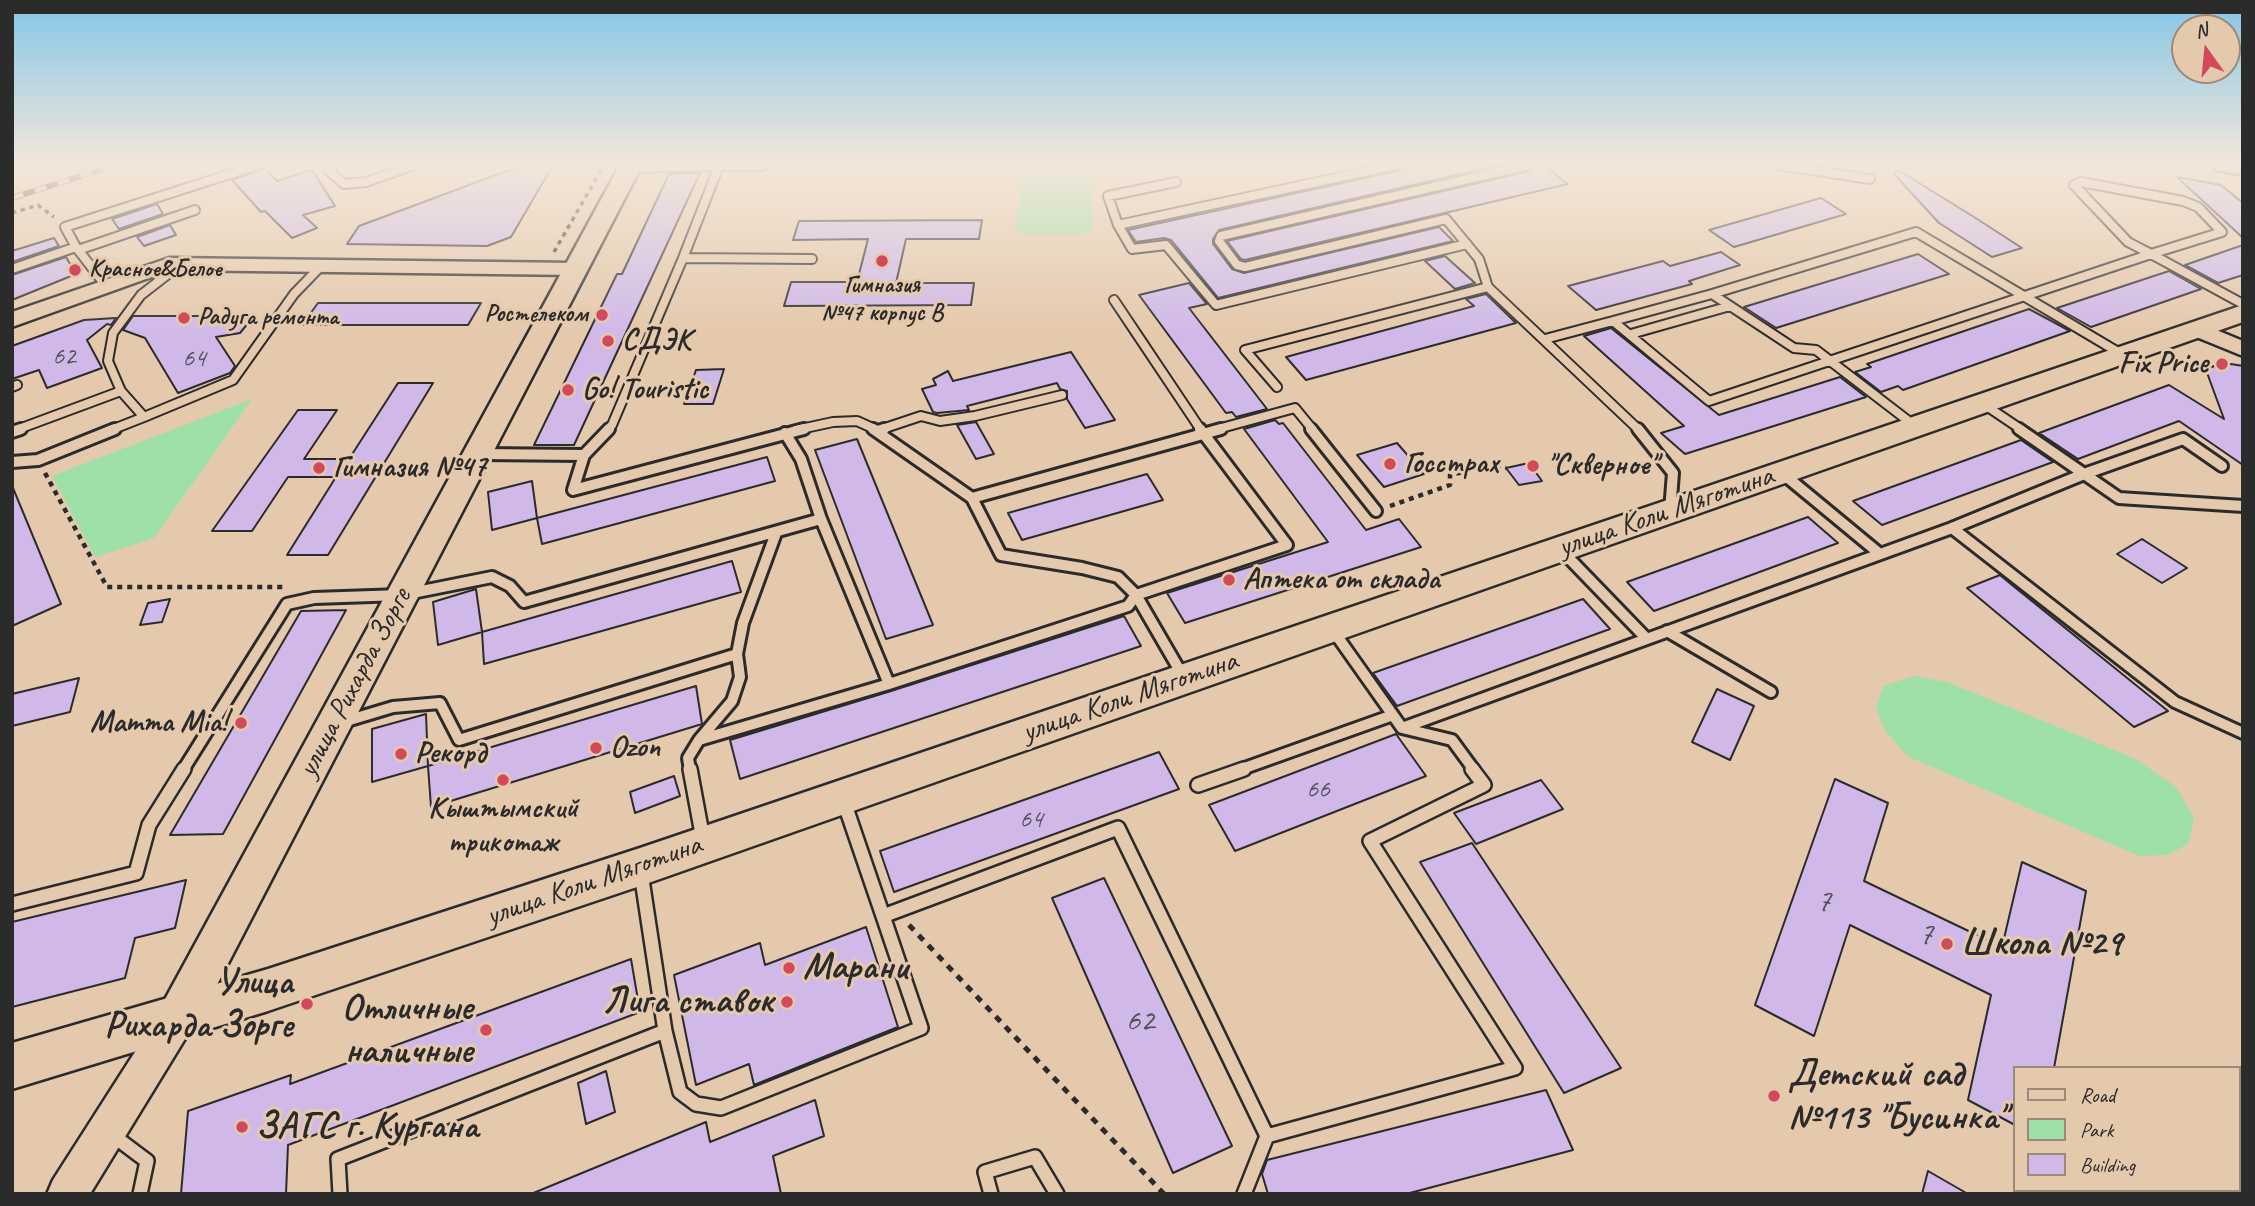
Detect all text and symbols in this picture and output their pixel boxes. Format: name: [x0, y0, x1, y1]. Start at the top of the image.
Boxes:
north arrow: [2171, 14, 2241, 84]
text: N: [2192, 18, 2210, 44]
marker: Гимназия №47 корпус В: [874, 253, 890, 269]
place label: Красное&Белое: [89, 256, 222, 284]
marker: Красное&Белое: [67, 262, 83, 278]
place label: Гимназия №47 корпус В: [821, 272, 943, 328]
place label: Ростелеком: [485, 301, 588, 329]
place label: Радуга ремонта: [198, 304, 338, 332]
marker: Ростелеком: [594, 307, 610, 323]
marker: Радуга ремонта: [176, 310, 192, 326]
place label: СДЭК: [622, 323, 691, 359]
marker: СДЭК: [600, 333, 616, 349]
house number: 62: [52, 341, 76, 373]
house number: 64: [182, 343, 206, 375]
place label: Fix Price: [2119, 346, 2208, 382]
marker: Fix Price: [2214, 356, 2230, 372]
place label: Go! Touristic: [582, 372, 708, 408]
marker: Go! Touristic: [560, 382, 576, 398]
place label: Госстрах: [1404, 446, 1499, 482]
place label: "Скверное": [1547, 448, 1657, 484]
place label: Гимназия №47: [333, 450, 486, 486]
marker: Госстрах: [1382, 456, 1398, 472]
marker: "Скверное": [1525, 458, 1541, 474]
street label: улица Коли Мяготина: [1554, 458, 1778, 566]
marker: Гимназия №47: [311, 460, 327, 476]
place label: Аптека от склада: [1243, 562, 1440, 598]
marker: Аптека от склада: [1221, 572, 1237, 588]
street label: улица Рихарда Зорге: [290, 583, 420, 783]
street label: улица Коли Мяготина: [1018, 643, 1242, 751]
place label: Mamma Mia!: [90, 705, 227, 741]
marker: Mamma Mia!: [233, 715, 249, 731]
place label: Ozon: [610, 730, 660, 766]
place label: Рекорд: [415, 736, 486, 772]
marker: Ozon: [588, 740, 604, 756]
marker: Рекорд: [393, 746, 409, 762]
marker: Кыштымский трикотаж: [495, 772, 511, 788]
house number: 66: [1306, 774, 1330, 806]
place label: Кыштымский трикотаж: [428, 791, 578, 862]
house number: 64: [1019, 804, 1043, 836]
street label: улица Коли Мяготина: [482, 827, 706, 935]
house number: 7: [1817, 884, 1831, 922]
house number: 7: [1919, 917, 1933, 955]
place label: Школа №29: [1961, 922, 2122, 966]
marker: Школа №29: [1939, 936, 1955, 952]
place label: Марани: [803, 946, 908, 990]
marker: Марани: [781, 960, 797, 976]
place label: Улица Рихарда Зорге: [105, 961, 293, 1048]
place label: Лига ставок: [602, 980, 773, 1024]
place label: Отличные наличные: [342, 987, 472, 1074]
marker: Лига ставок: [779, 994, 795, 1010]
marker: Улица Рихарда Зорге: [299, 996, 315, 1012]
house number: 62: [1126, 1003, 1154, 1041]
marker: Отличные наличные: [478, 1022, 494, 1038]
place label: Детский сад №113 "Бусинка": [1788, 1053, 2006, 1140]
legend: [2014, 1066, 2241, 1192]
text: Road: [2080, 1082, 2115, 1108]
marker: Детский сад №113 "Бусинка": [1766, 1088, 1782, 1104]
place label: ЗАГС г. Кургана: [256, 1105, 478, 1149]
text: Park: [2080, 1117, 2113, 1143]
marker: ЗАГС г. Кургана: [234, 1119, 250, 1135]
text: Building: [2080, 1152, 2135, 1178]

